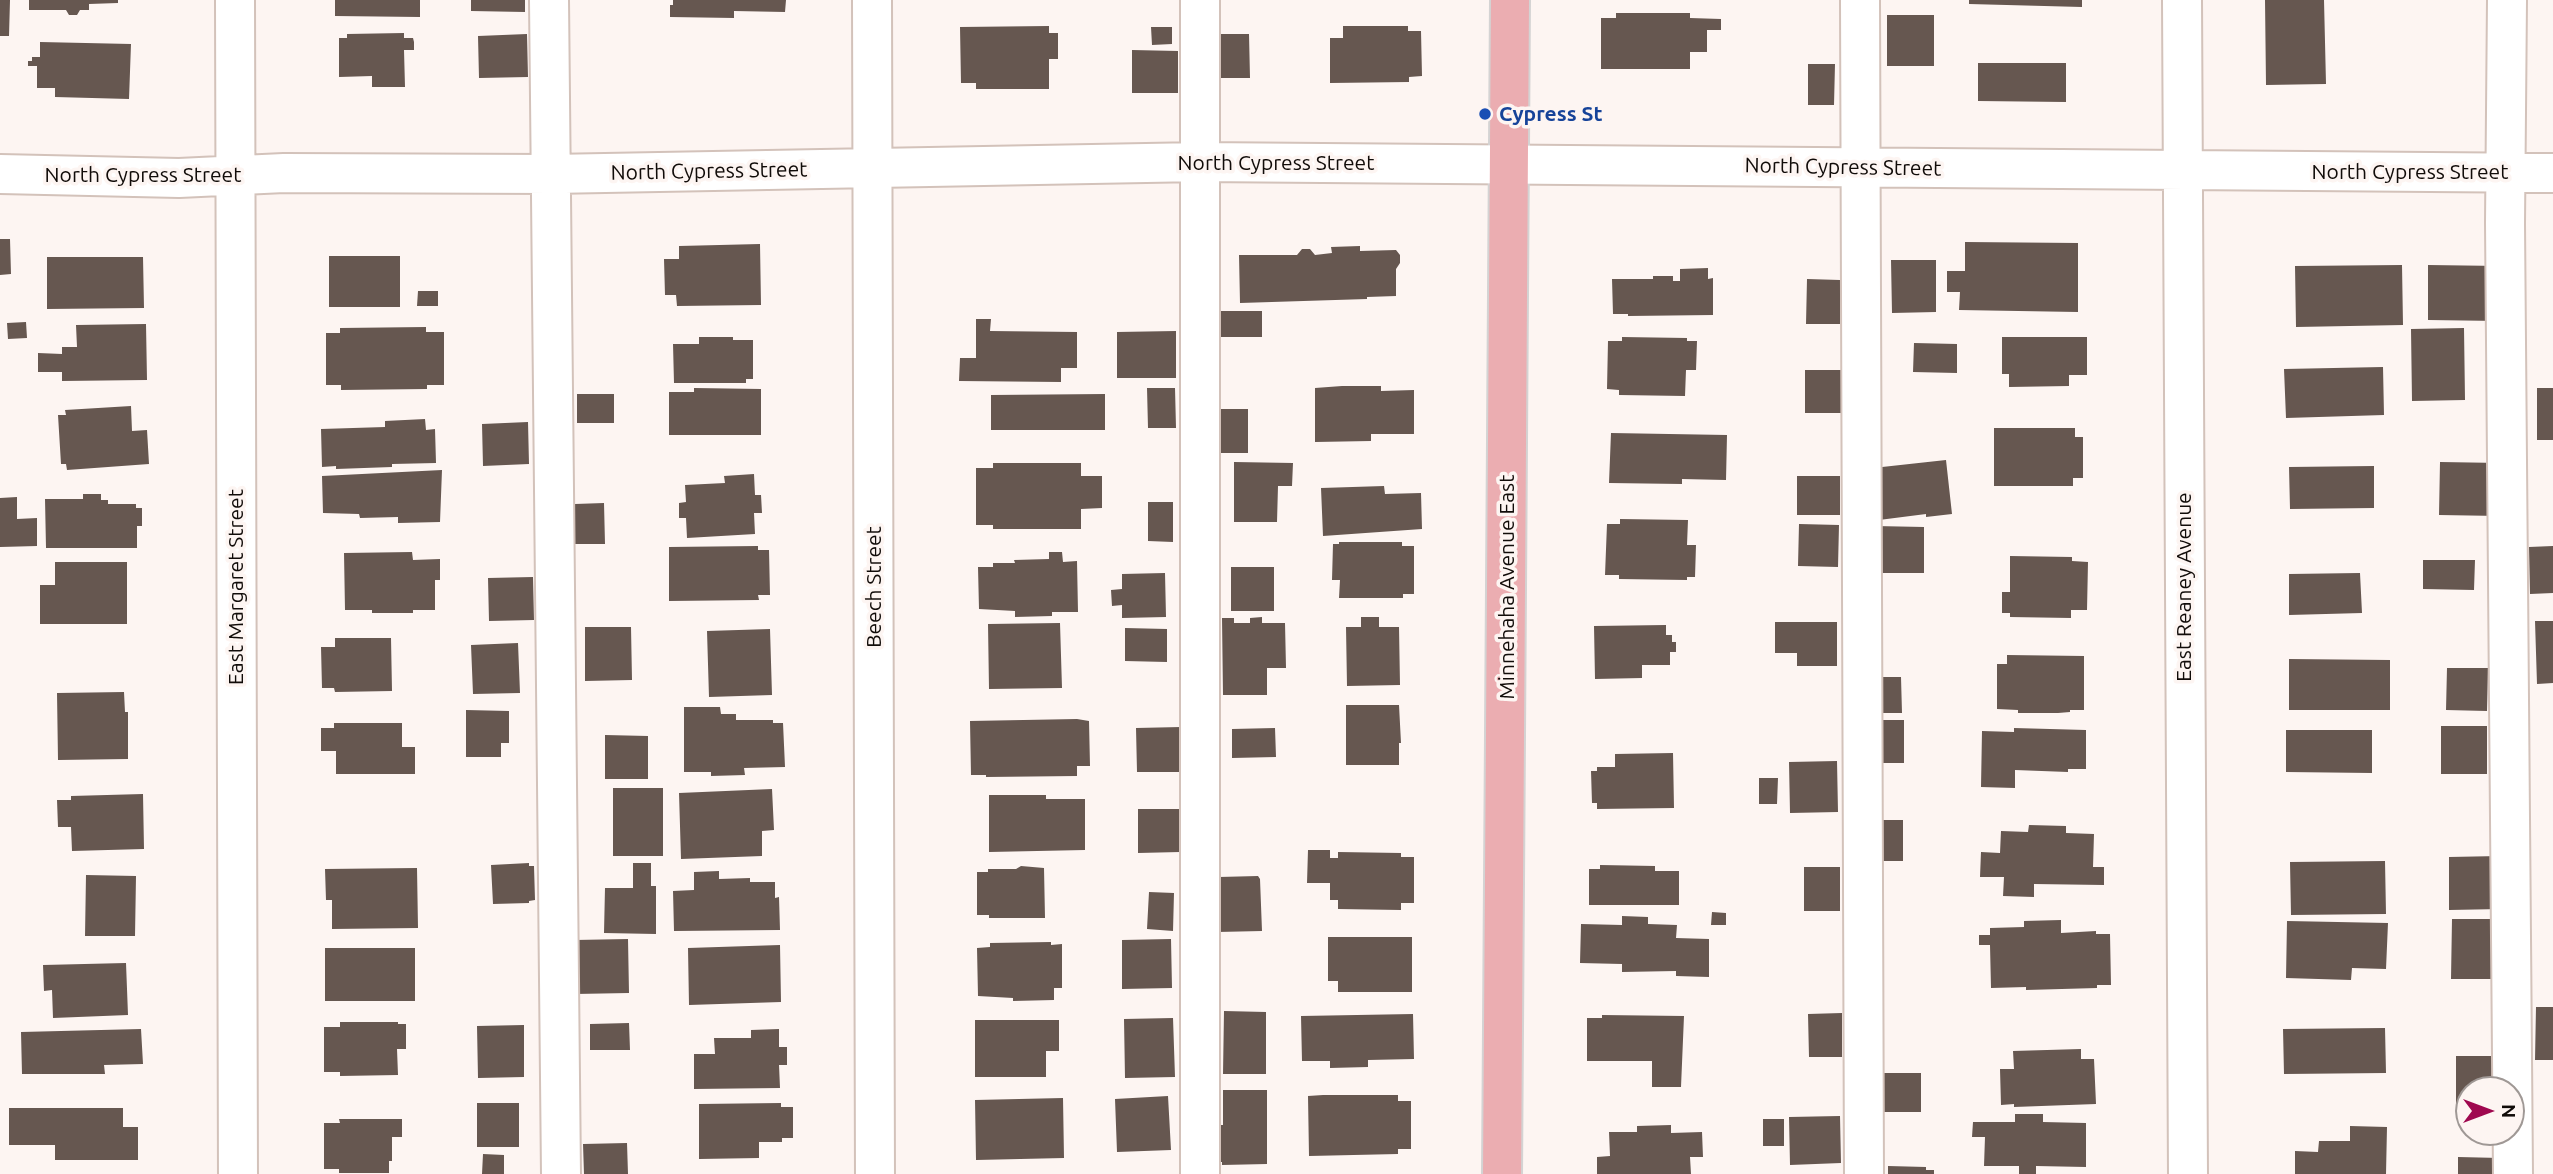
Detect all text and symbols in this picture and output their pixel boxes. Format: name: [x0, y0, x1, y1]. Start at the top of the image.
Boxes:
place label: Cypress St: [1499, 101, 1602, 127]
marker: Cypress St: [1477, 106, 1493, 122]
street label: North Cypress Street: [1178, 150, 1374, 176]
street label: North Cypress Street: [1744, 153, 1942, 181]
street label: North Cypress Street: [610, 157, 808, 185]
street label: North Cypress Street: [2312, 159, 2508, 185]
street label: North Cypress Street: [45, 162, 241, 188]
street label: Minnehaha Avenue East: [1494, 475, 1520, 699]
street label: East Margaret Street: [223, 489, 249, 685]
street label: East Reaney Avenue: [2171, 492, 2197, 682]
street label: Beech Street: [861, 526, 887, 648]
north arrow: [2455, 1076, 2525, 1146]
text: N: [2498, 1104, 2520, 1118]

